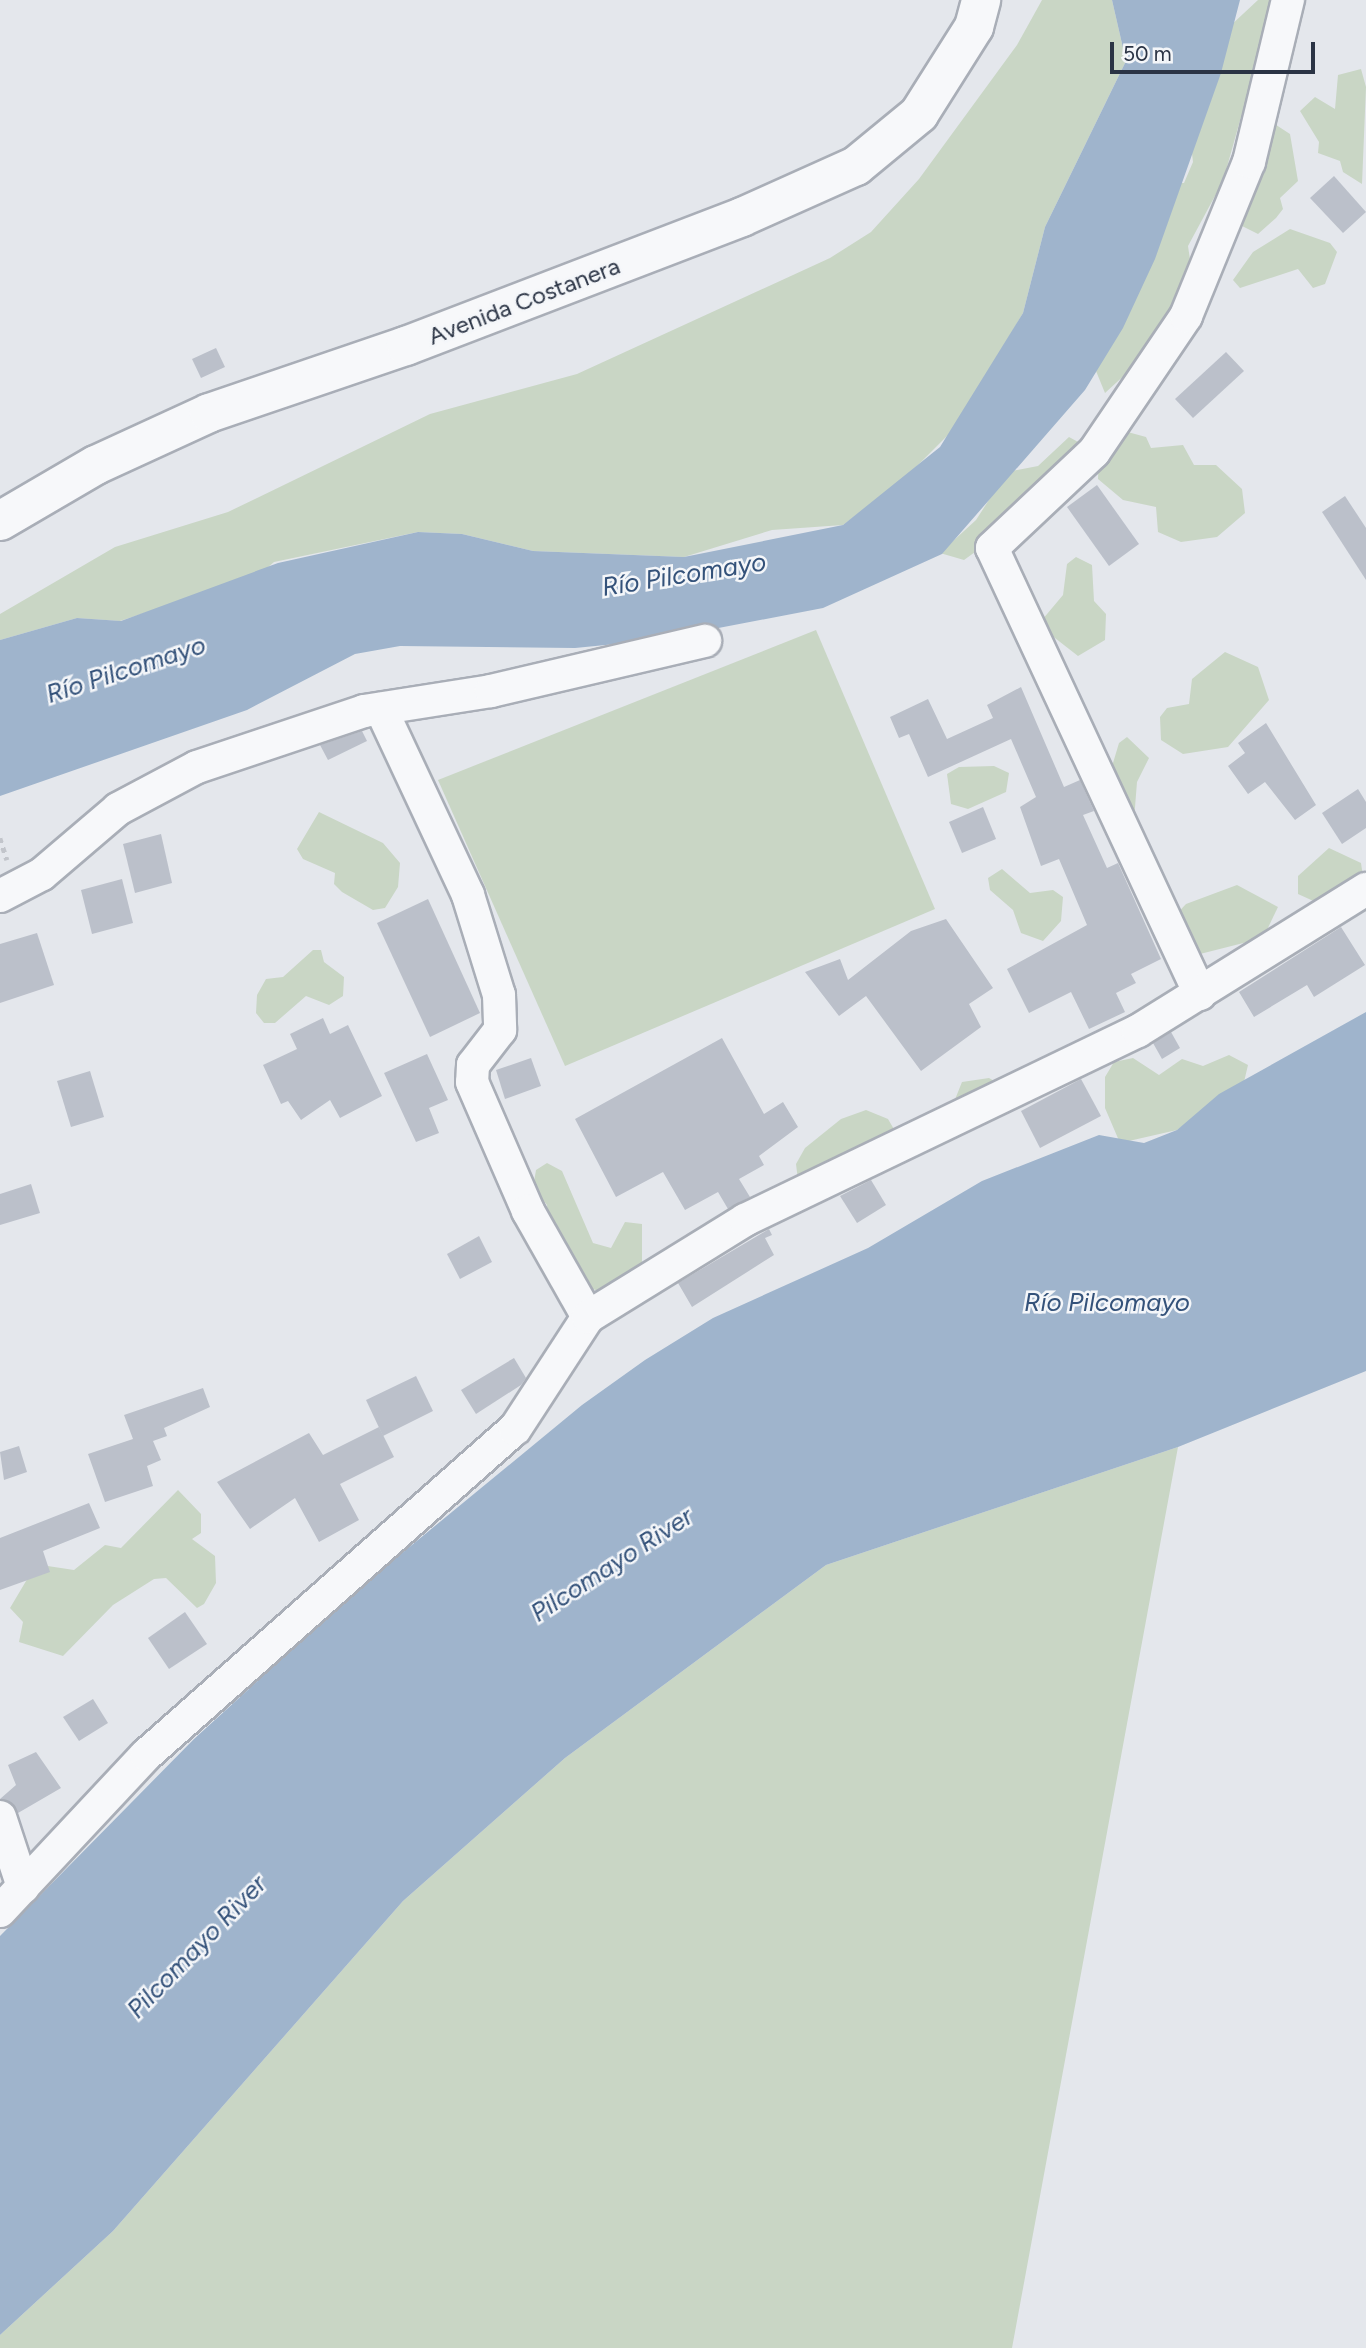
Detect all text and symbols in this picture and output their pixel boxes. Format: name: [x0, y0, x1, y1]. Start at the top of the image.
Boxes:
scale bar: [1114, 28, 1319, 72]
text: 50 m: [1123, 41, 1172, 66]
street label: Avenida Costanera: [424, 251, 624, 351]
water label: Río Pilcomayo: [600, 547, 768, 603]
water label: Río Pilcomayo: [42, 630, 210, 710]
water label: Río Pilcomayo: [1024, 1287, 1190, 1319]
water label: Pilcomayo River: [525, 1501, 699, 1629]
water label: Pilcomayo River: [121, 1869, 273, 2025]

